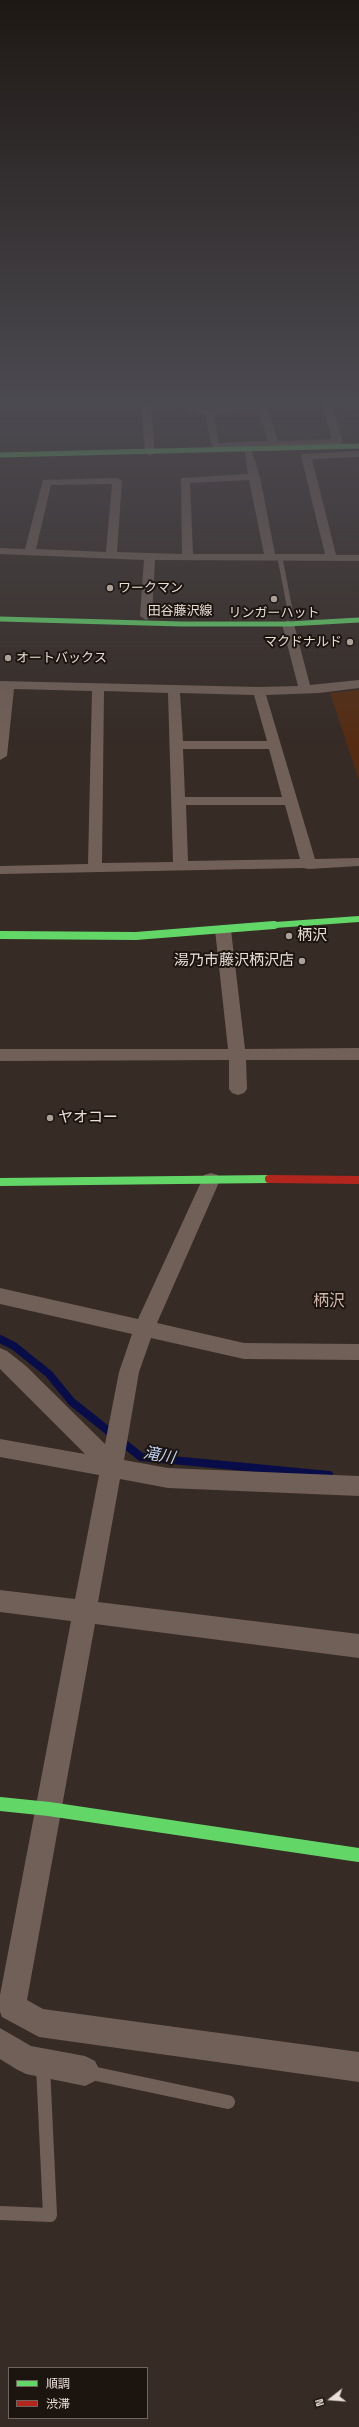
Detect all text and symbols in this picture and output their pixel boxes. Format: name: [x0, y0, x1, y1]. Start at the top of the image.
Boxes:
place label: ワークマン: [118, 580, 183, 596]
marker: ワークマン: [105, 583, 115, 593]
marker: リンガーハット: [269, 594, 279, 604]
street label: 田谷藤沢線: [148, 603, 212, 619]
place label: リンガーハット: [229, 605, 319, 621]
place label: マクドナルド: [264, 634, 342, 650]
marker: マクドナルド: [345, 637, 355, 647]
place label: オートバックス: [16, 650, 107, 666]
marker: オートバックス: [3, 653, 13, 663]
place label: 柄沢: [297, 927, 327, 945]
marker: 柄沢: [284, 931, 294, 941]
place label: 湯乃市藤沢柄沢店: [174, 952, 294, 970]
marker: 湯乃市藤沢柄沢店: [297, 956, 307, 966]
place label: ヤオコー: [58, 1109, 118, 1127]
marker: ヤオコー: [45, 1113, 55, 1123]
district label: 柄沢: [313, 1292, 345, 1312]
water label: 滝川: [142, 1444, 176, 1468]
legend: [8, 2367, 148, 2419]
text: 順調: [46, 2376, 70, 2392]
north arrow: [311, 2379, 351, 2419]
text: 渋滞: [46, 2396, 70, 2412]
text: N: [312, 2397, 327, 2408]

